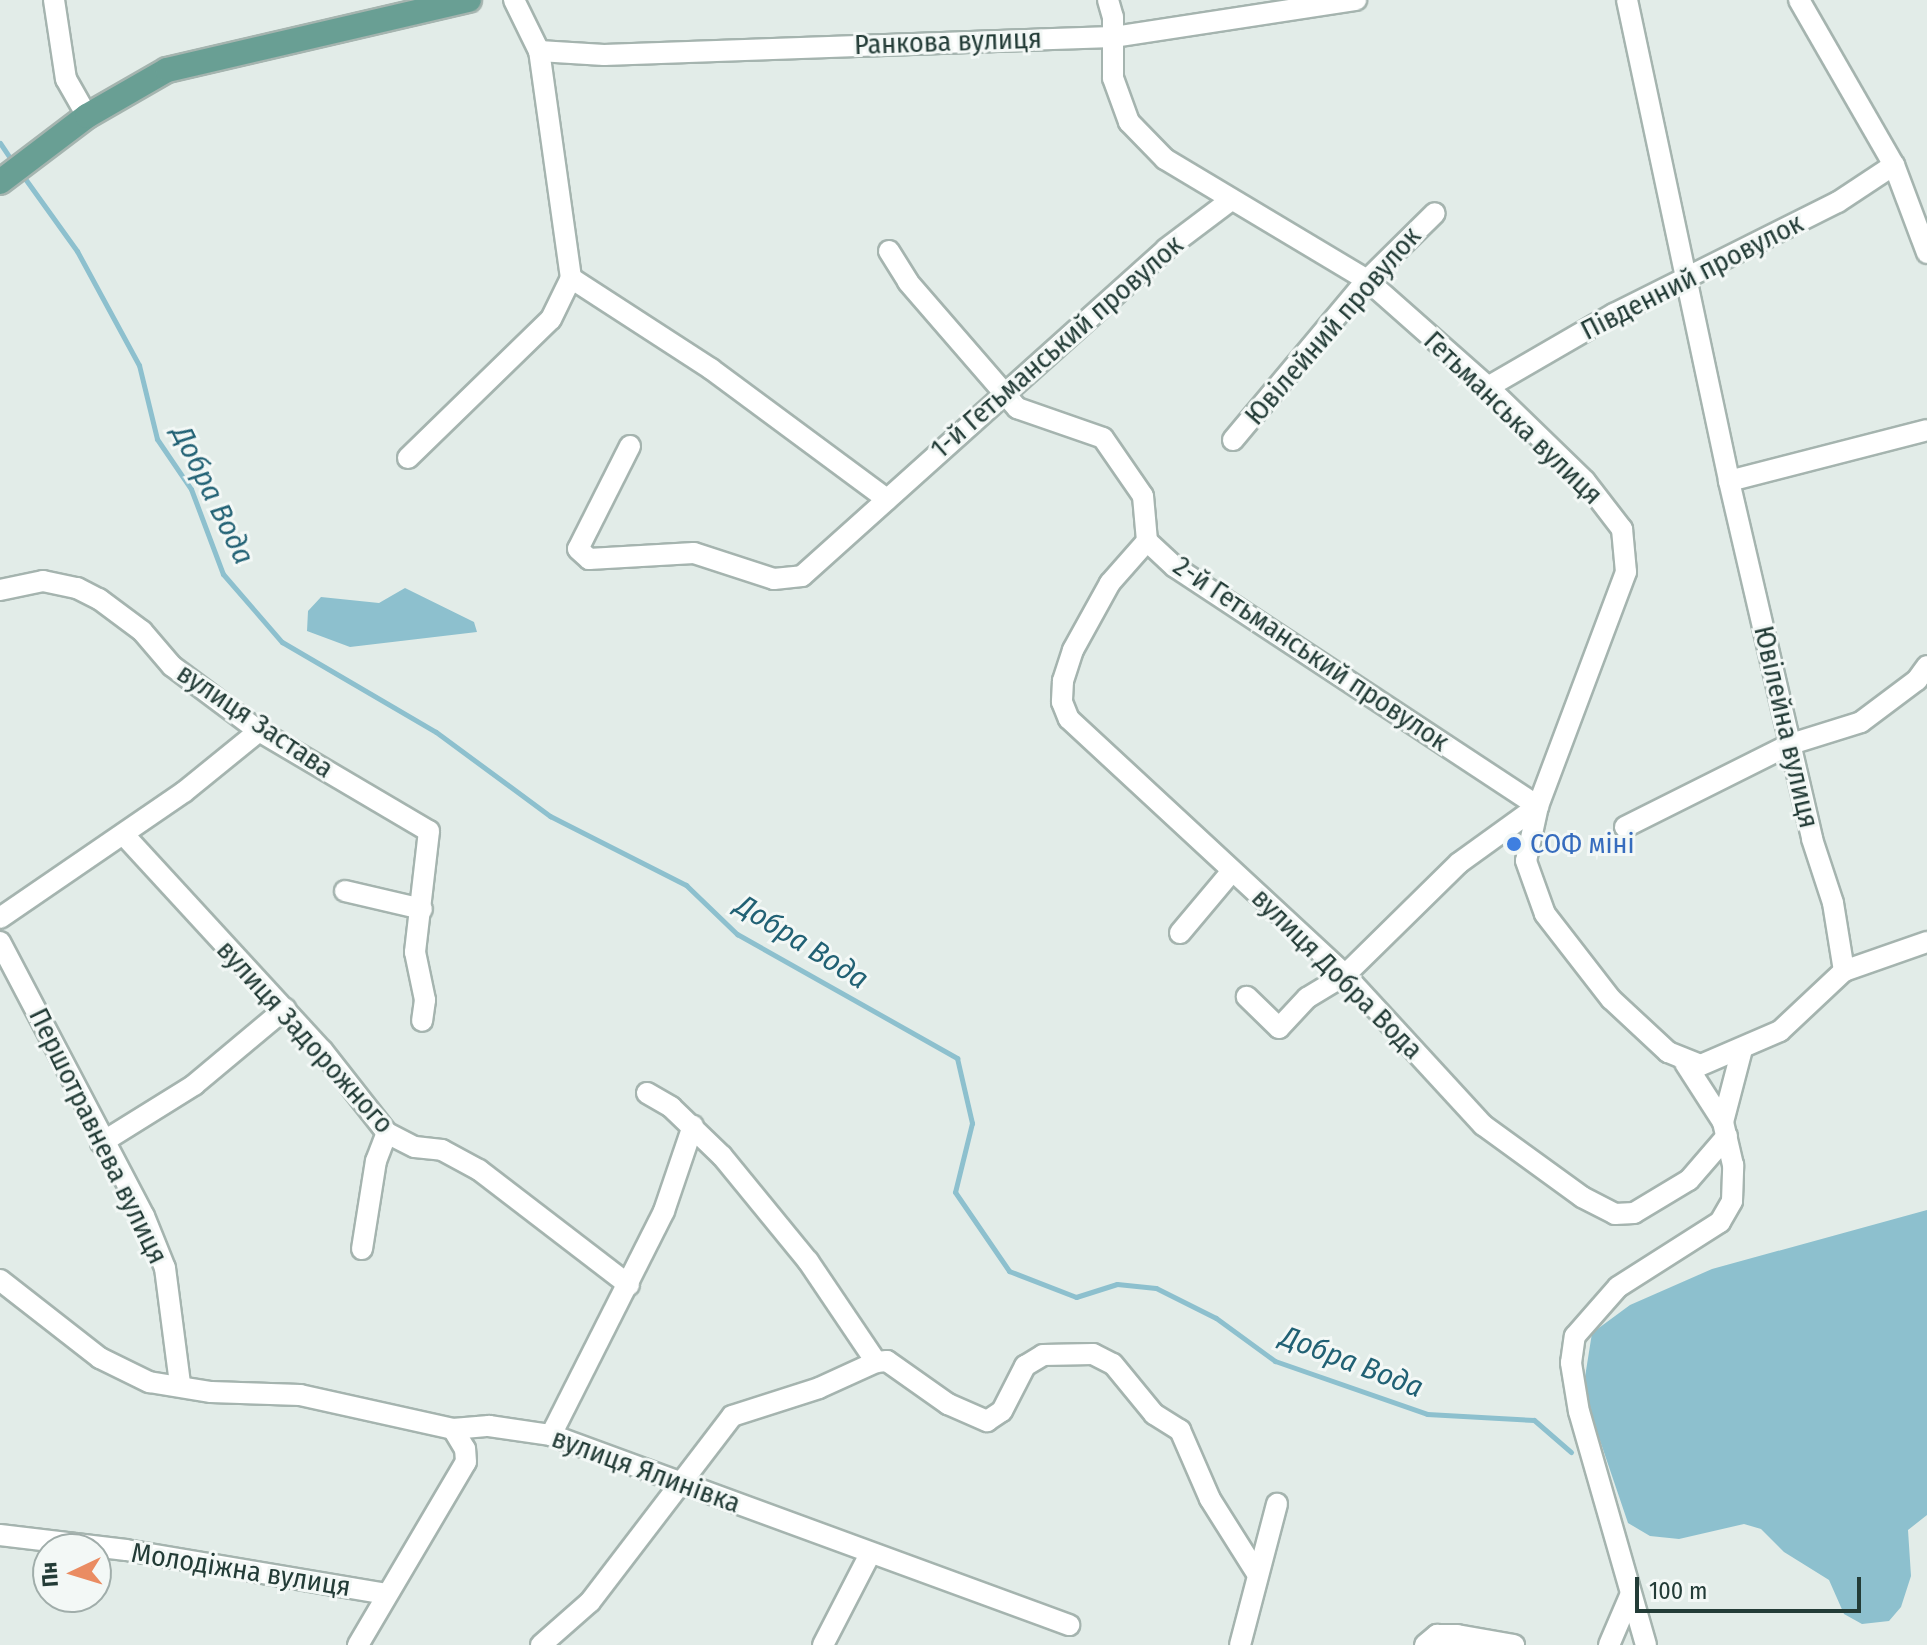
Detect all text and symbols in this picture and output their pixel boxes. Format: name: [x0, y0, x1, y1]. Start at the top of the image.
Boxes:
street label: Ранкова вулиця: [854, 22, 1042, 62]
street label: Південний провулок: [1575, 206, 1809, 348]
street label: Ювілейний провулок: [1238, 220, 1428, 432]
street label: 1-й Гетьманський провулок: [924, 228, 1190, 466]
street label: Гетьманська вулиця: [1417, 324, 1609, 512]
water label: Добра Вода: [164, 420, 262, 570]
street label: 2-й Гетьманський провулок: [1167, 549, 1455, 759]
street label: Ювілейна вулиця: [1746, 623, 1826, 831]
street label: вулиця Застава: [170, 656, 340, 786]
place label: СОФ міні: [1530, 827, 1635, 861]
marker: СОФ міні: [1505, 835, 1523, 853]
street label: вулиця Добра Вода: [1245, 882, 1429, 1066]
water label: Добра Вода: [729, 887, 875, 997]
street label: вулиця Задорожного: [209, 934, 401, 1140]
street label: Першотравнева вулиця: [21, 1003, 175, 1269]
water label: Добра Вода: [1276, 1318, 1428, 1406]
street label: вулиця Ялинівка: [547, 1421, 745, 1521]
north arrow: [32, 1533, 112, 1613]
street label: Молодіжна вулиця: [129, 1536, 353, 1604]
text: Пн: [35, 1561, 64, 1588]
scale bar: [1639, 1561, 1865, 1611]
text: 100 m: [1649, 1577, 1707, 1605]

